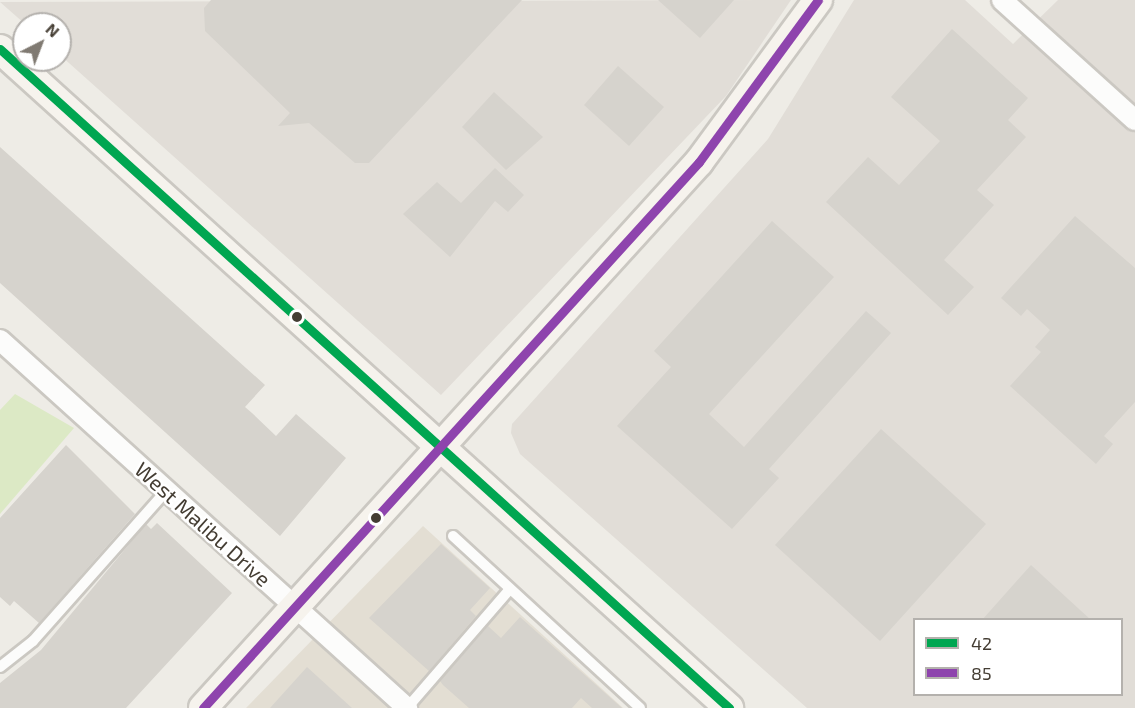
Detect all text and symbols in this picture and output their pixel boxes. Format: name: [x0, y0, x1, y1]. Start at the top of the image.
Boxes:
north arrow: [12, 12, 72, 72]
text: N: [42, 19, 64, 41]
unlabelled marker: [291, 311, 303, 323]
street label: West Malibu Drive: [130, 456, 276, 592]
unlabelled marker: [370, 512, 382, 524]
legend: [913, 618, 1123, 696]
text: 42: [971, 632, 992, 654]
text: 85: [971, 662, 992, 684]

